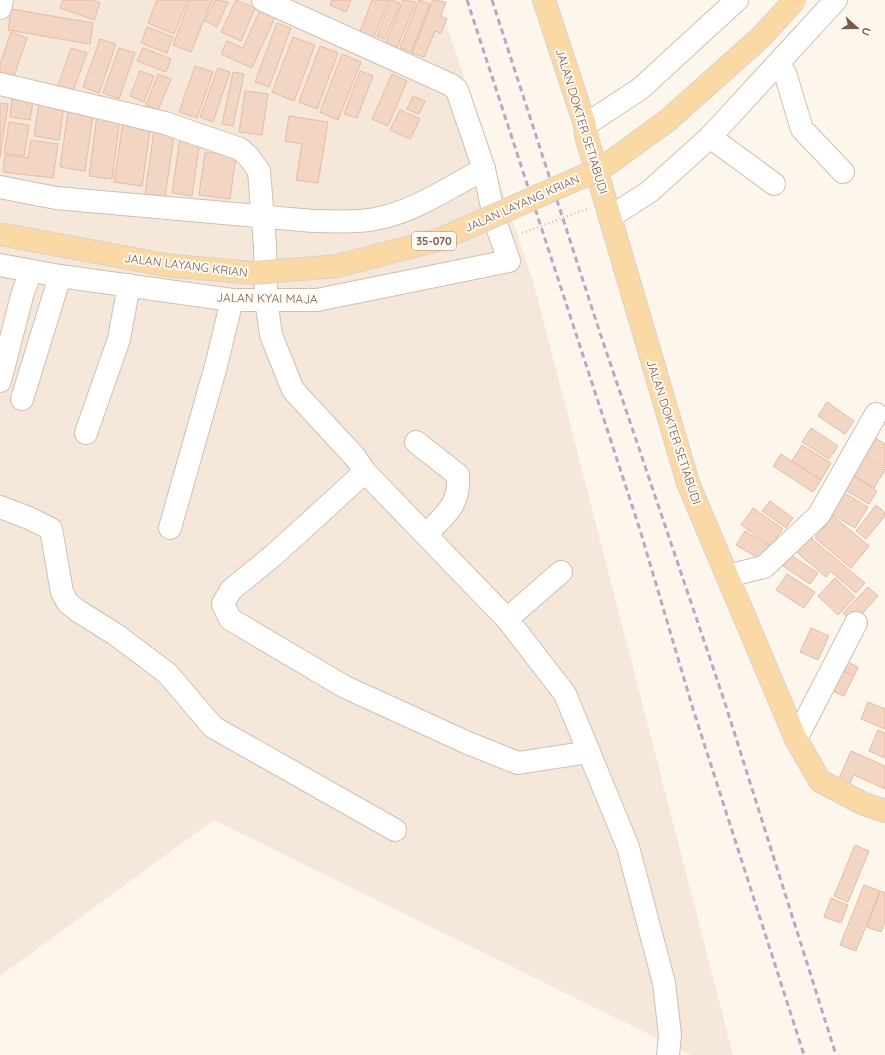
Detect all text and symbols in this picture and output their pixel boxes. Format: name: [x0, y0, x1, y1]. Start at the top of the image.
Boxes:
north arrow: [837, 8, 877, 48]
text: U: [858, 25, 874, 38]
street label: JALAN DOKTER SETIABUDI: [553, 46, 611, 196]
street label: JALAN LAYANG KRIAN: [462, 171, 582, 235]
road number: 35-070: [412, 232, 456, 250]
street label: JALAN LAYANG KRIAN: [123, 250, 249, 280]
street label: JALAN KYAI MAJA: [216, 290, 318, 306]
street label: JALAN DOKTER SETIABUDI: [643, 358, 705, 506]

